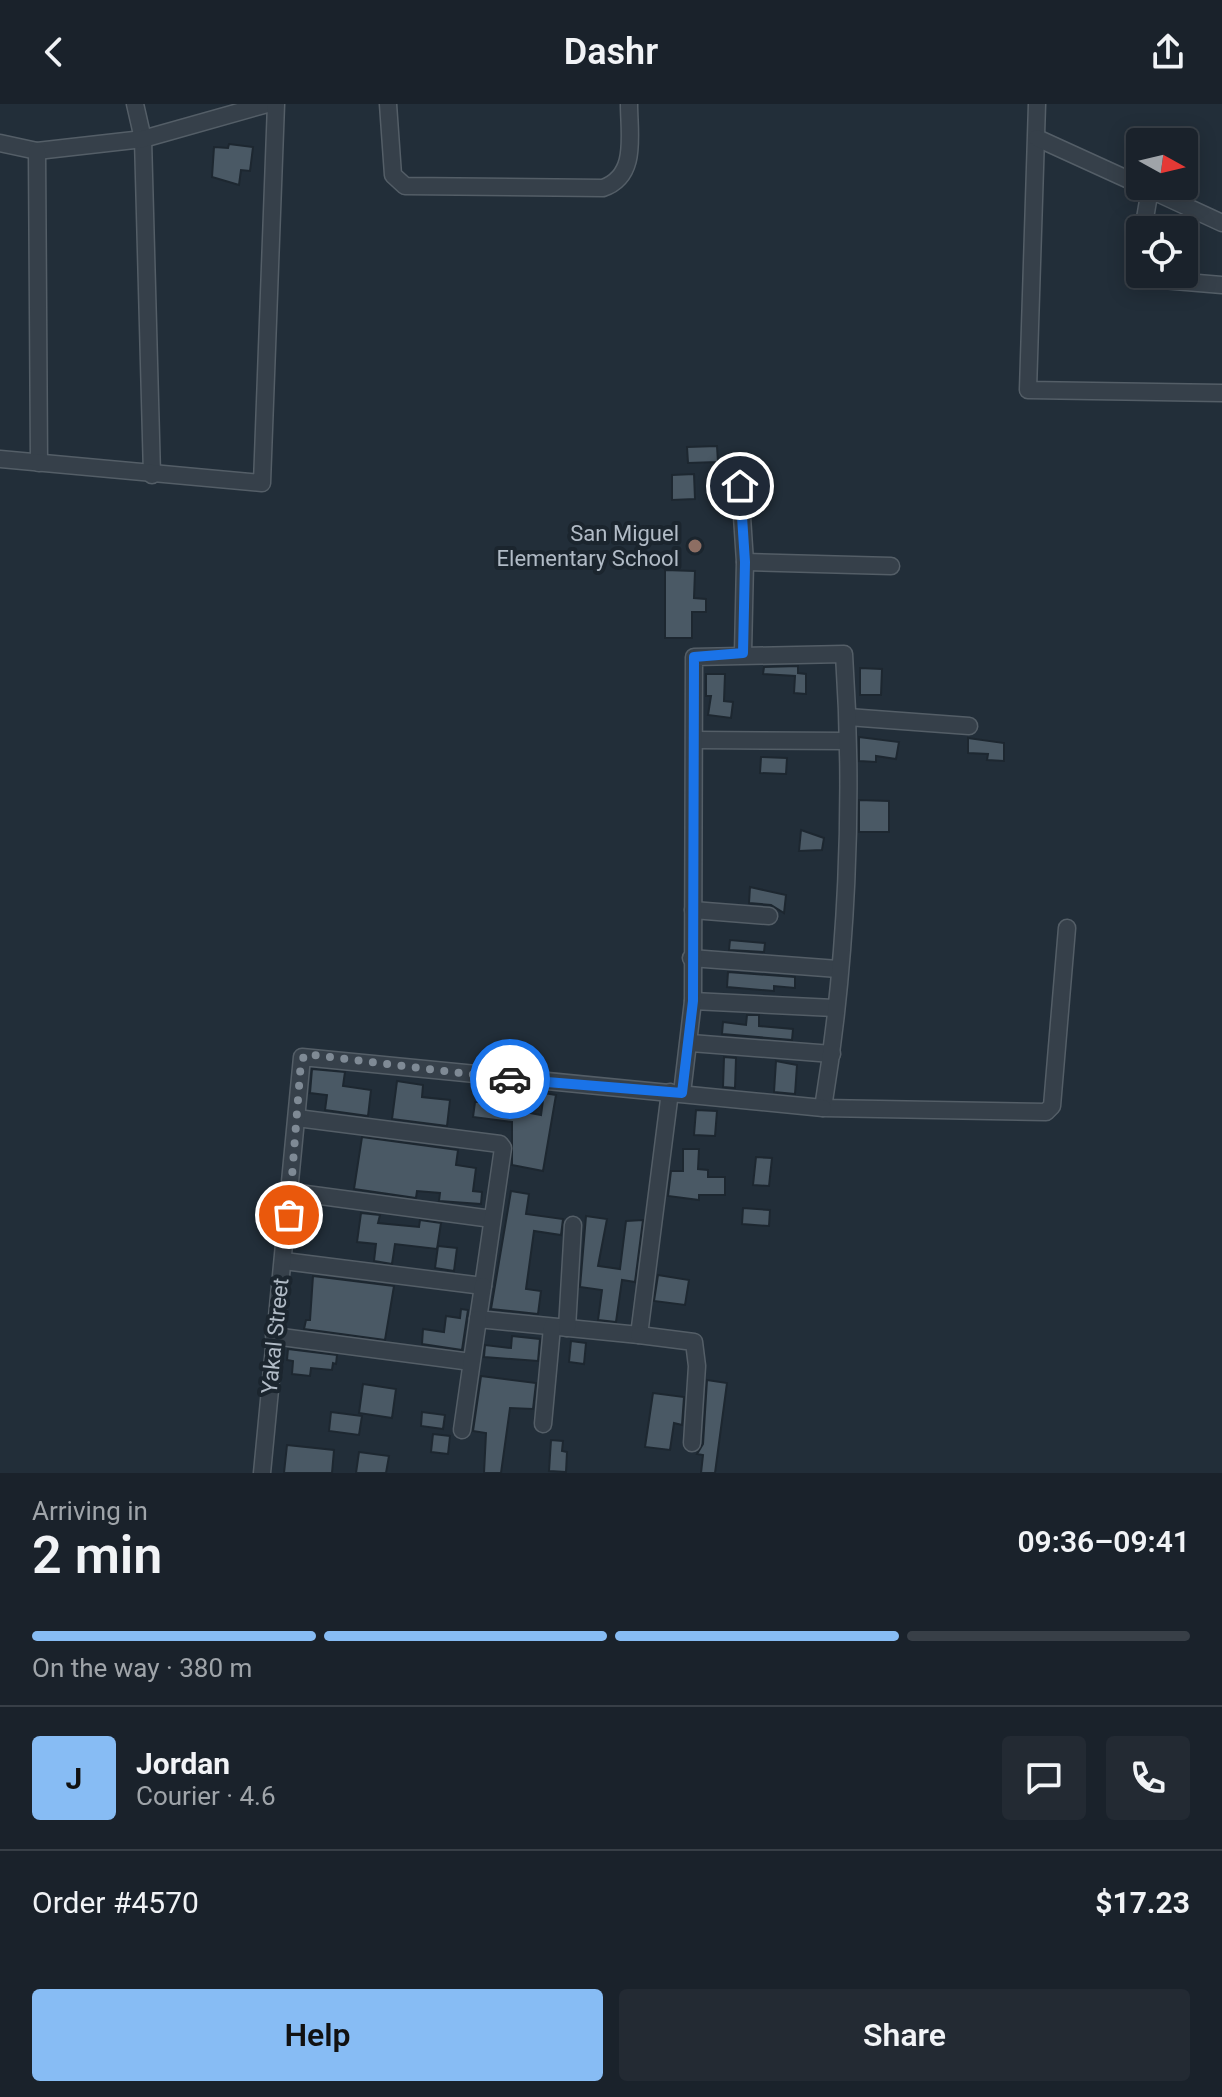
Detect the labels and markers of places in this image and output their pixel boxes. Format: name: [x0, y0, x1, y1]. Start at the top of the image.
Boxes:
pin: [706, 452, 774, 520]
place label: San Miguel Elementary School: [497, 521, 679, 571]
marker: San Miguel Elementary School: [686, 537, 704, 555]
pin: [255, 1181, 323, 1249]

